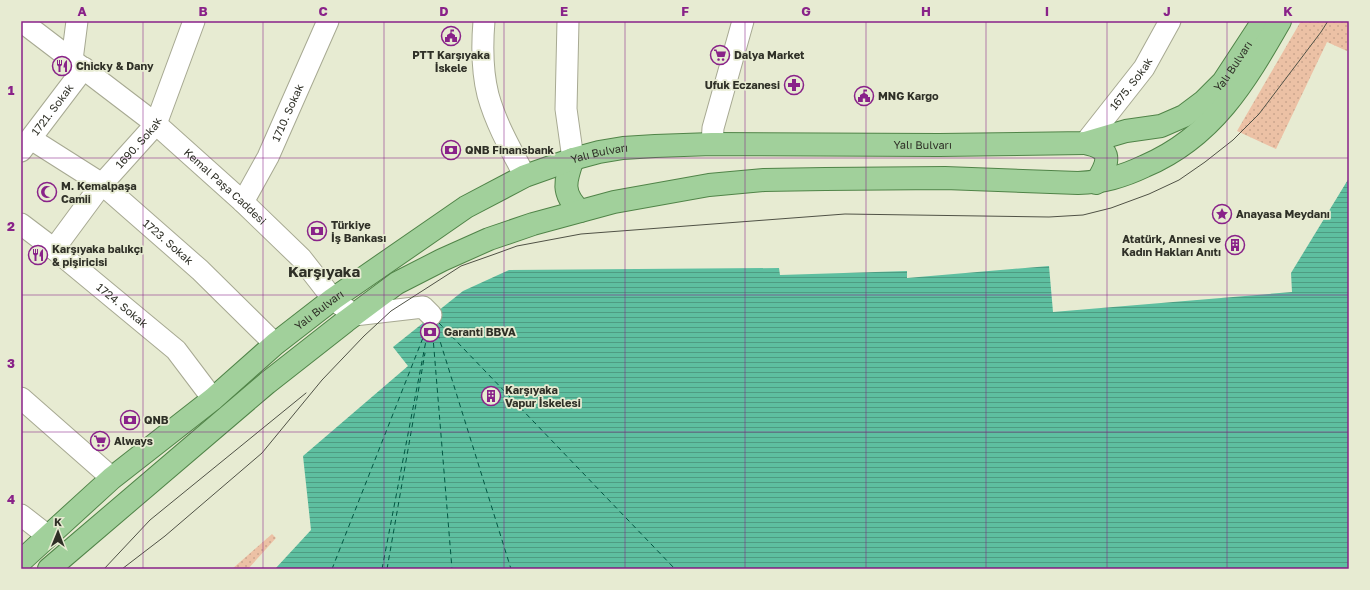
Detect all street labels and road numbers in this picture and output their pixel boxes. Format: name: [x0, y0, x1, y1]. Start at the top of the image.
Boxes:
street label: Yalı Bulvarı: [1211, 38, 1254, 94]
street label: 1675. Sokak: [1107, 55, 1154, 112]
street label: 1721. Sokak: [28, 81, 76, 138]
street label: 1710. Sokak: [269, 82, 306, 143]
street label: 1690. Sokak: [112, 116, 164, 171]
street label: Yalı Bulvarı: [894, 138, 952, 151]
street label: Yalı Bulvarı: [569, 141, 628, 165]
street label: Kemal Paşa Caddesi: [182, 145, 269, 227]
street label: 1723. Sokak: [141, 216, 196, 267]
street label: 1724. Sokak: [94, 280, 151, 330]
street label: Yalı Bulvarı: [292, 287, 346, 332]

